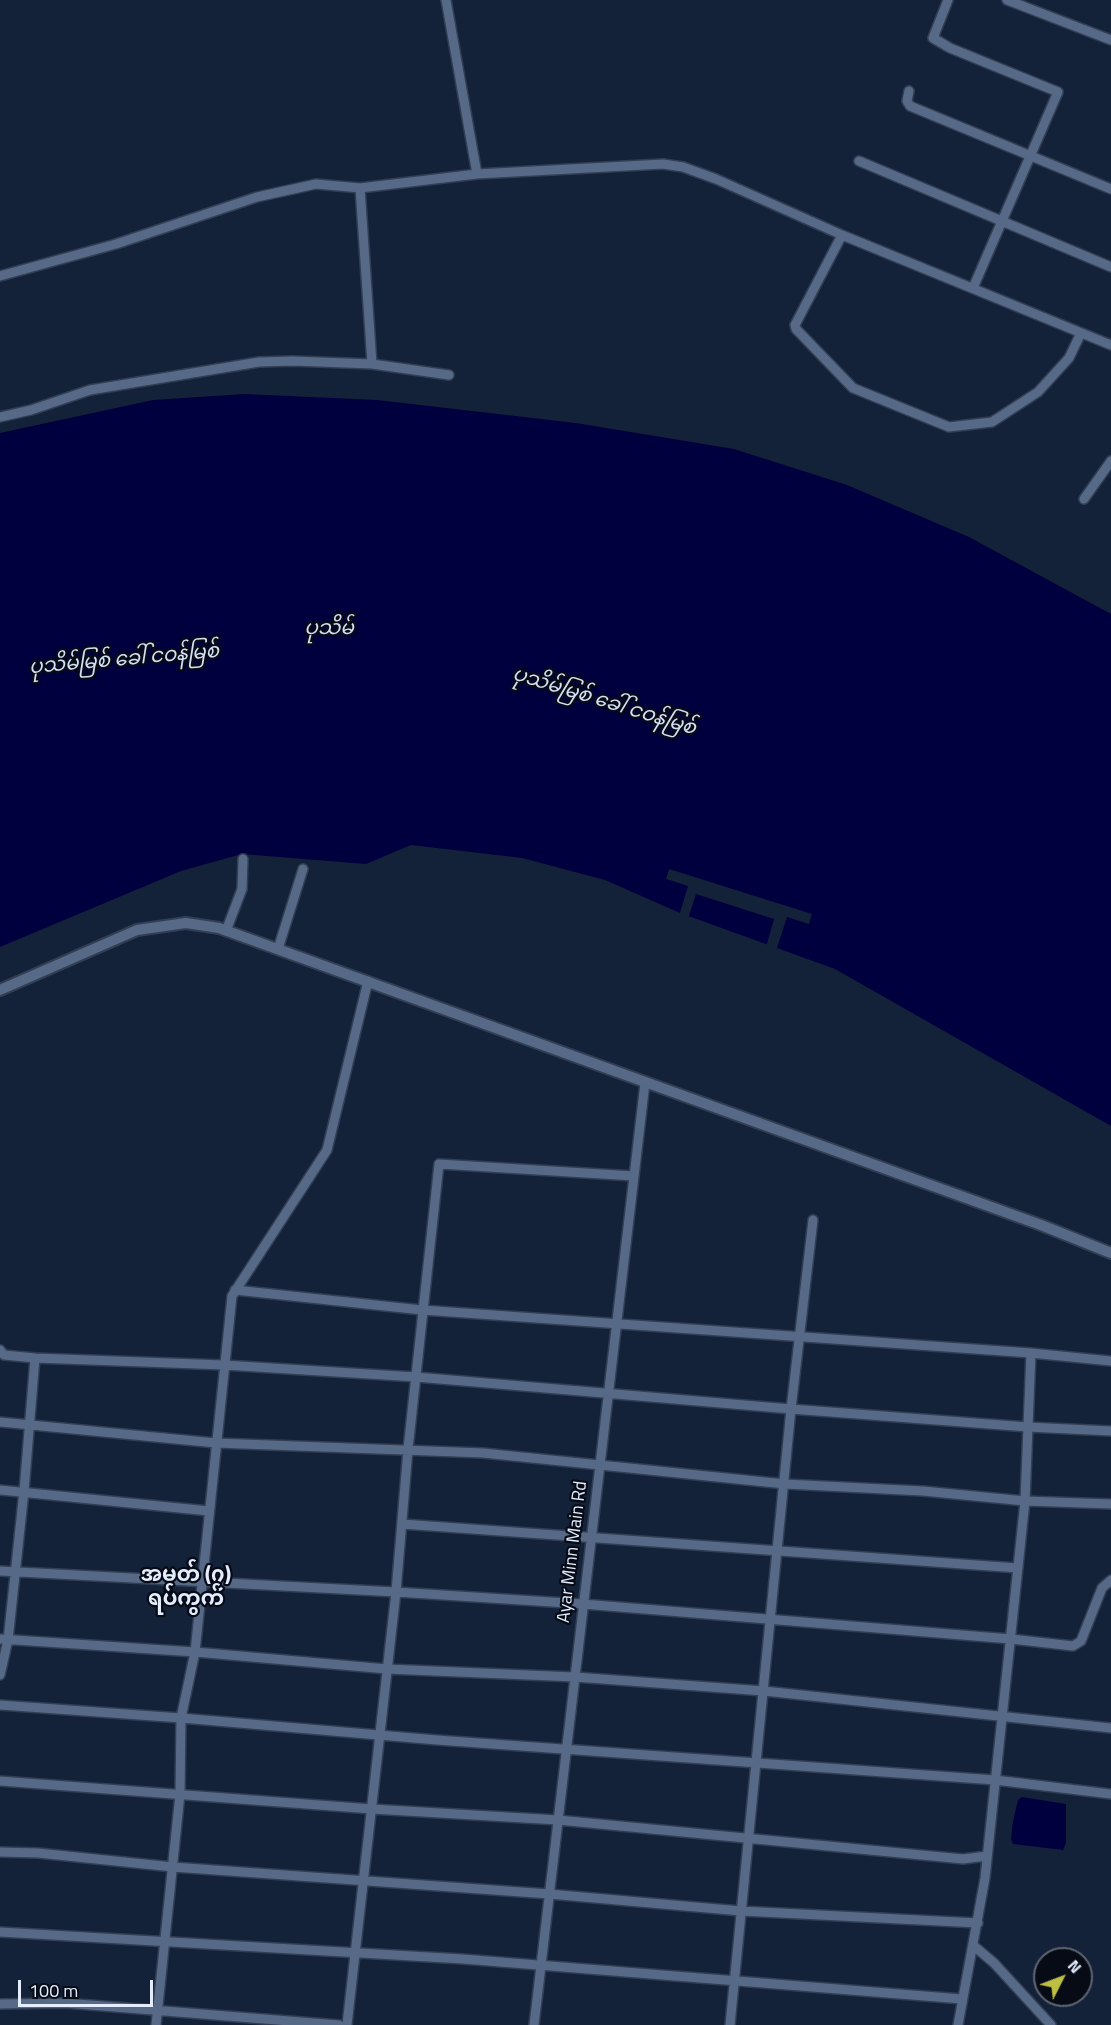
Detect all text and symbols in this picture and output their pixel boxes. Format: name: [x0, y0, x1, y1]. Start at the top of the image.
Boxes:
water label: ပုသိမ်: [304, 617, 354, 641]
water label: ပုသိမ်မြစ် ခေါ် ငဝန်မြစ်: [28, 640, 220, 680]
water label: ပုသိမ်မြစ် ခေါ် ငဝန်မြစ်: [509, 663, 699, 741]
street label: Ayar Minn Main Rd: [554, 1480, 592, 1624]
district label: အမှတ် (၇) ရပ်ကွက်: [141, 1563, 231, 1613]
north arrow: [1033, 1947, 1093, 2007]
text: N: [1062, 1954, 1088, 1978]
scale bar: [21, 1968, 156, 2006]
text: 100 m: [29, 1977, 78, 2004]

